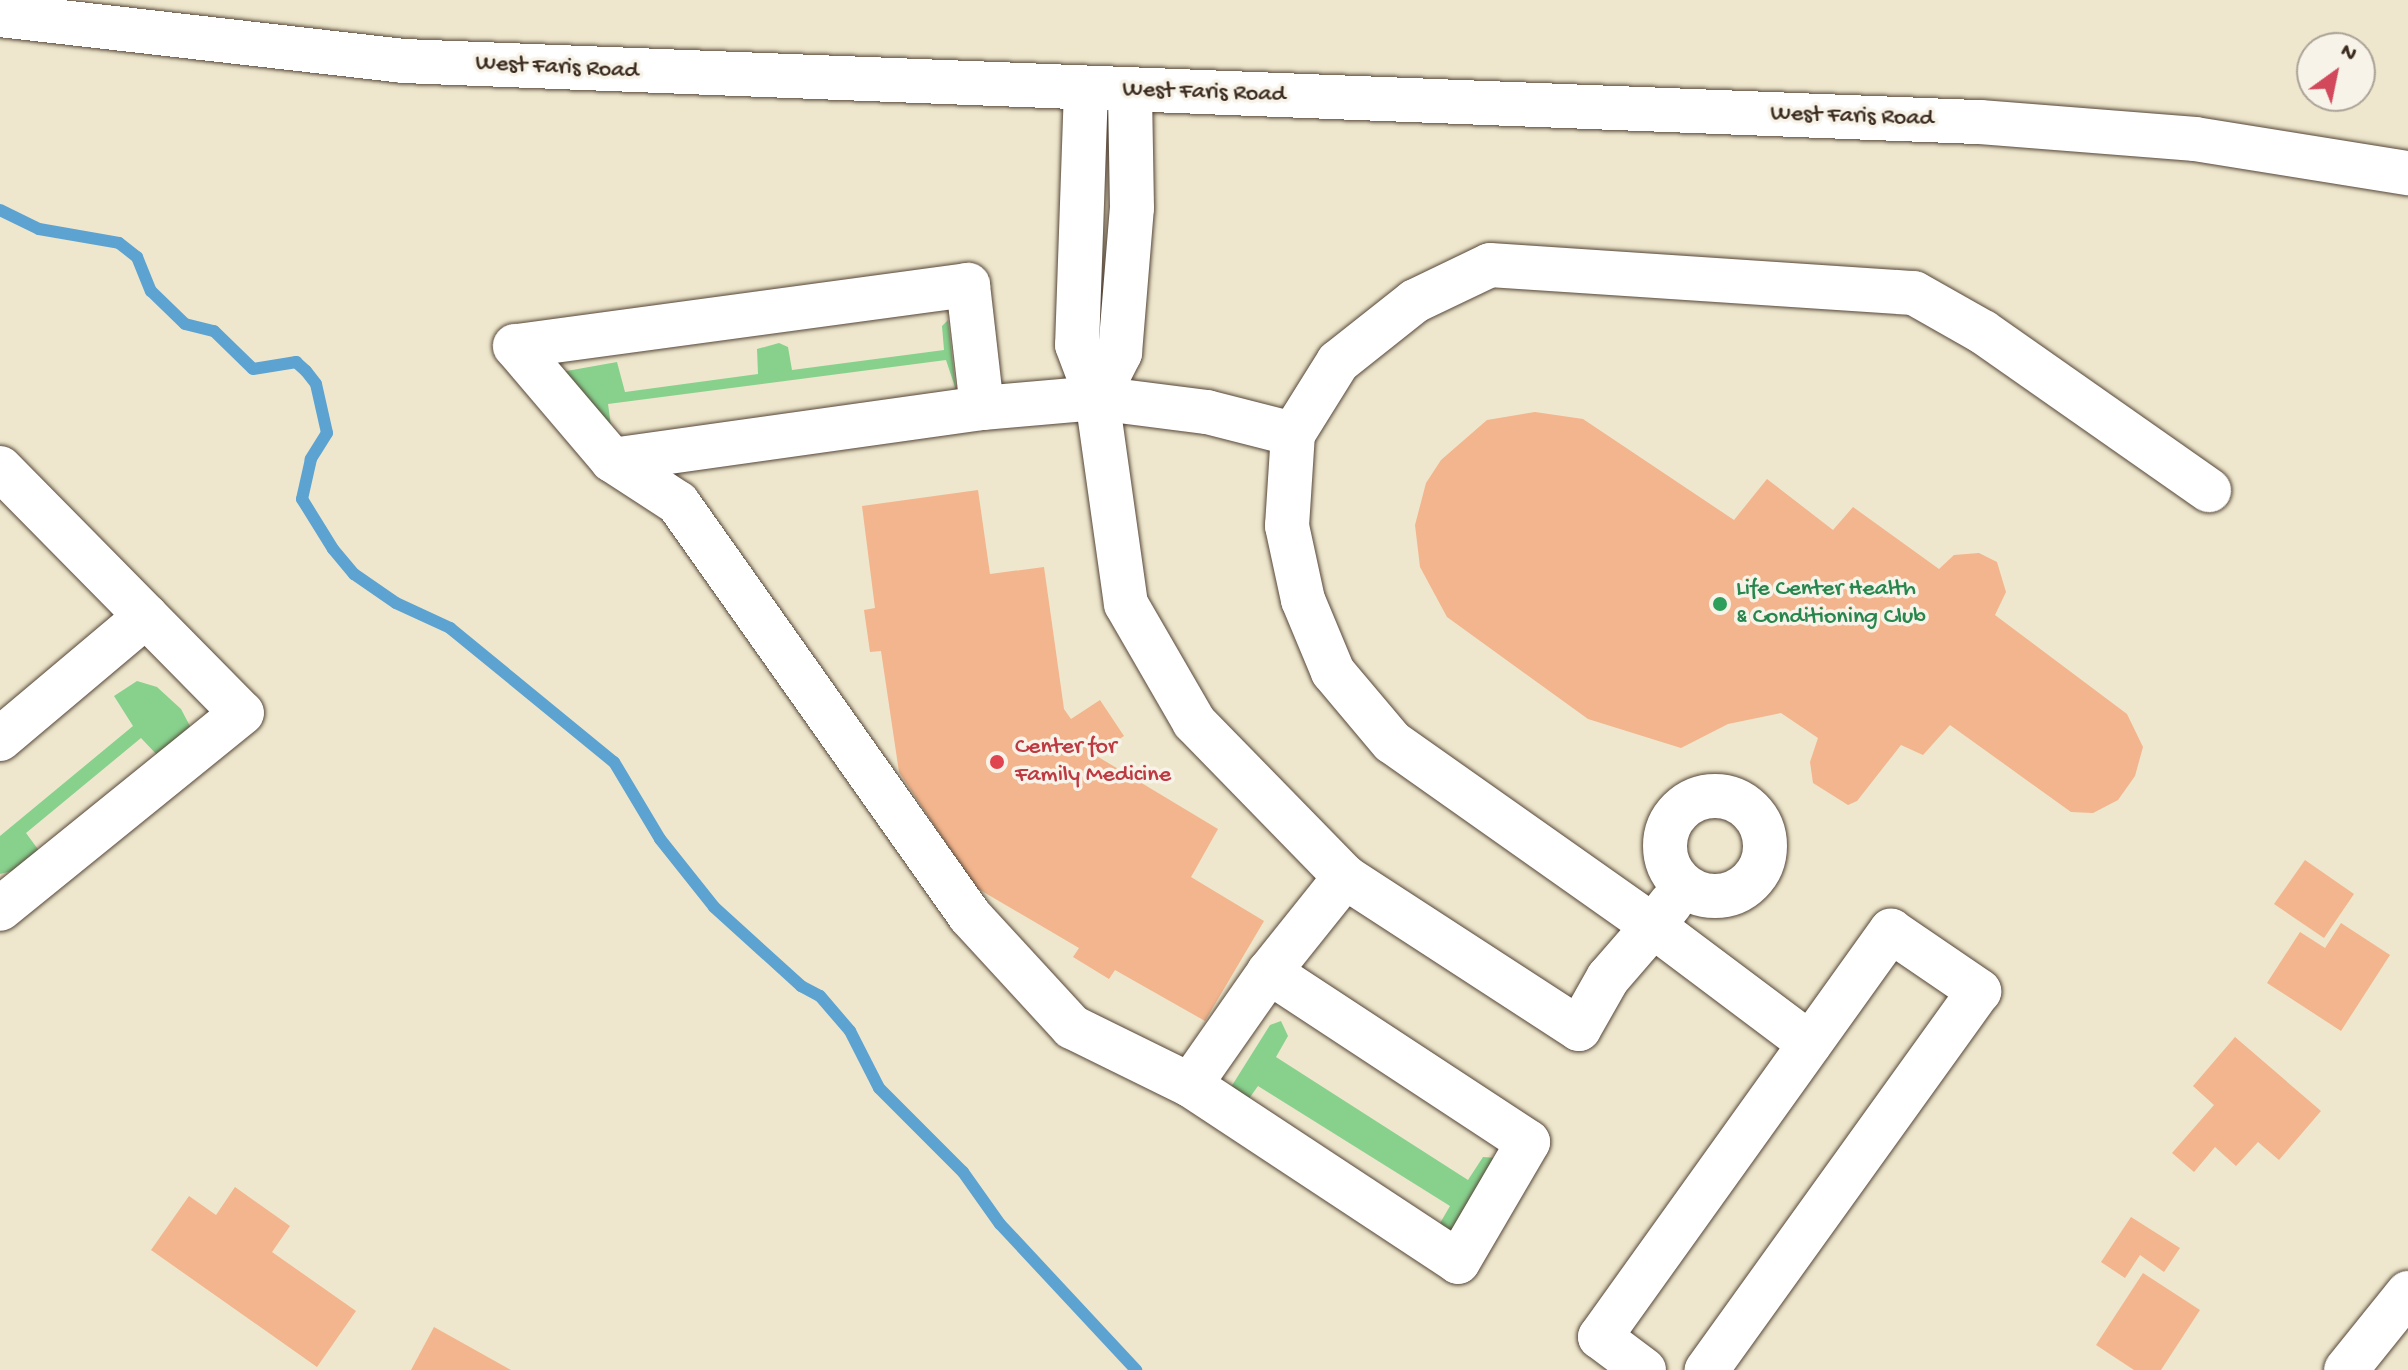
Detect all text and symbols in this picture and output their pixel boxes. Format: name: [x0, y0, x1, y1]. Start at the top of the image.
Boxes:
north arrow: [2296, 32, 2376, 112]
text: N: [2335, 39, 2361, 68]
street label: West Faris Road: [475, 49, 639, 87]
street label: West Faris Road: [1122, 76, 1286, 110]
street label: West Faris Road: [1770, 100, 1934, 134]
place label: Life Center Health & Conditioning Club: [1736, 576, 1926, 632]
marker: Life Center Health & Conditioning Club: [1711, 595, 1729, 613]
place label: Center for Family Medicine: [1015, 734, 1171, 790]
marker: Center for Family Medicine: [986, 751, 1008, 773]

